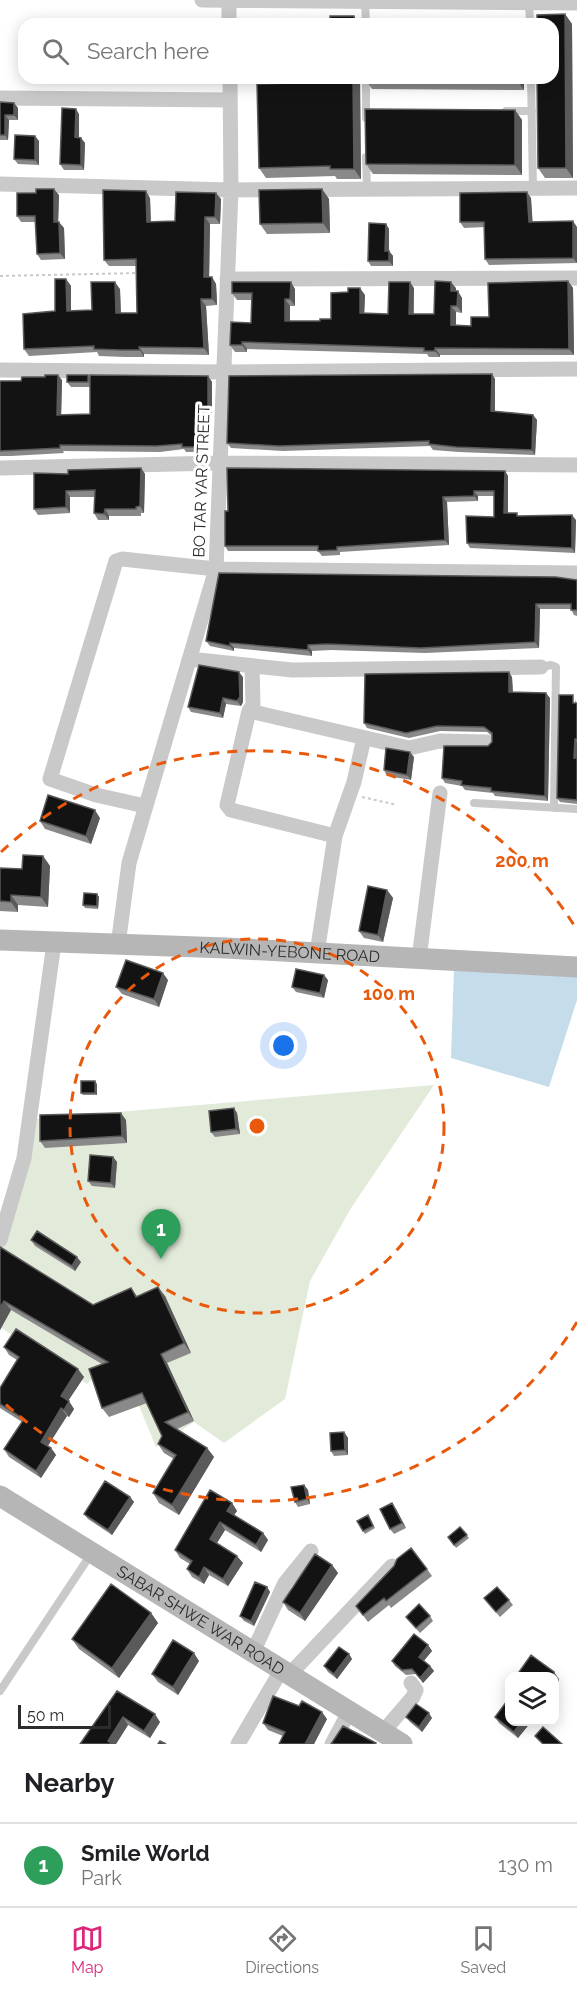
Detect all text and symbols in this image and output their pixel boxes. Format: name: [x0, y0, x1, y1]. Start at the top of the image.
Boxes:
search box: [18, 18, 559, 84]
icon: search: [39, 35, 72, 68]
text: Search here: [87, 38, 209, 64]
street label: BO TAR YAR STREET: [189, 404, 214, 558]
text: 200 m: [495, 850, 549, 871]
street label: KALWIN-YEBONE ROAD: [199, 938, 381, 966]
text: 100 m: [363, 983, 415, 1004]
your location: [269, 1031, 298, 1060]
centre of rings: [247, 1116, 267, 1136]
pin: 1: [142, 1210, 180, 1259]
street label: SABAR SHWE WAR ROAD: [113, 1562, 288, 1679]
map controls: [505, 1672, 559, 1726]
button: layers: [505, 1672, 559, 1726]
scale bar: [18, 1702, 111, 1730]
text: 50 m: [27, 1706, 64, 1725]
text: Nearby: [24, 1768, 114, 1798]
text: Smile World: [81, 1840, 210, 1866]
text: 1: [39, 1853, 48, 1877]
text: 130 m: [498, 1853, 553, 1877]
text: Park: [81, 1866, 122, 1890]
tab: Map: [71, 1922, 104, 1977]
tab: Directions: [245, 1922, 319, 1977]
tab: Saved: [460, 1922, 506, 1977]

